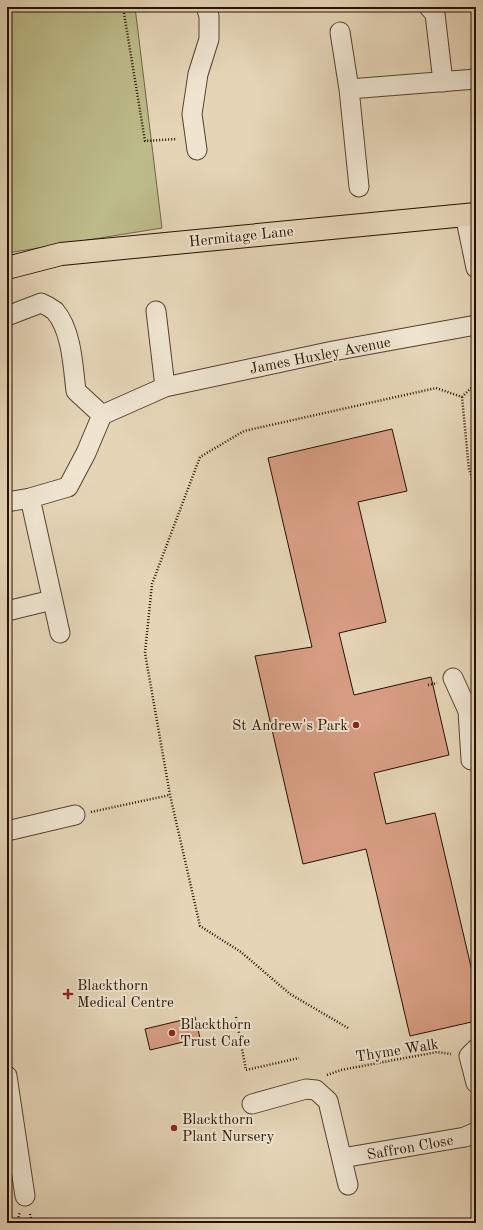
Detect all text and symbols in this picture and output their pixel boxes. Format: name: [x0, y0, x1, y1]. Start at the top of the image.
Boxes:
street label: Hermitage Lane: [188, 225, 294, 250]
street label: James Huxley Avenue: [248, 335, 392, 378]
place label: St Andrew's Park: [232, 719, 348, 734]
marker: St Andrew's Park: [351, 720, 361, 730]
place label: Blackthorn Medical Centre: [77, 979, 174, 1011]
marker: Blackthorn Medical Centre: [62, 988, 74, 1000]
place label: Blackthorn Trust Cafe: [180, 1018, 251, 1050]
marker: Blackthorn Trust Cafe: [167, 1028, 177, 1038]
street label: Thyme Walk: [355, 1037, 440, 1065]
place label: Blackthorn Plant Nursery: [182, 1113, 274, 1145]
marker: Blackthorn Plant Nursery: [169, 1123, 179, 1133]
street label: Saffron Close: [366, 1133, 455, 1163]

